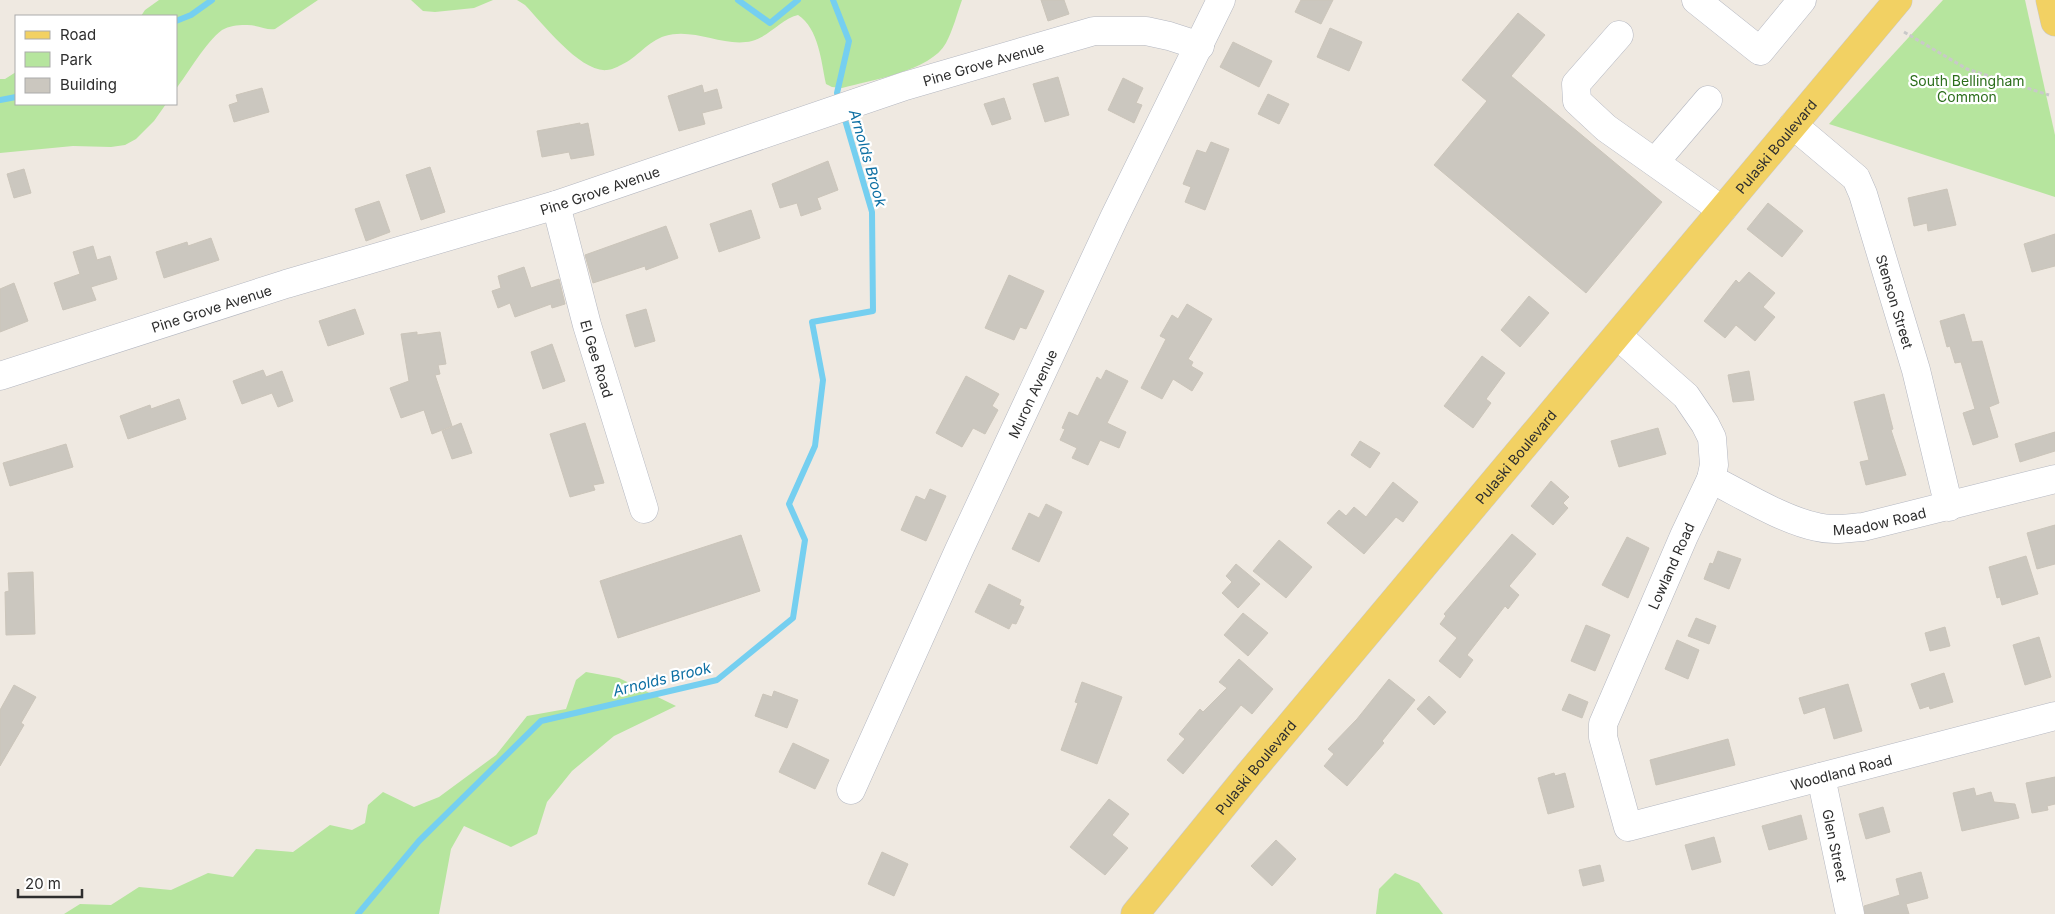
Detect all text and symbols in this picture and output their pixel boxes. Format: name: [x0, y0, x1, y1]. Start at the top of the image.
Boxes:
legend: [15, 15, 178, 105]
text: Road: [60, 25, 96, 44]
street label: Pine Grove Avenue: [921, 38, 1046, 89]
text: Park: [60, 50, 93, 69]
park label: South Bellingham Common: [1909, 72, 2025, 105]
text: Building: [60, 75, 117, 94]
street label: Pulaski Boulevard: [1731, 96, 1820, 197]
water label: Arnolds Brook: [845, 106, 891, 210]
street label: Pine Grove Avenue: [538, 162, 662, 218]
street label: Stenson Street: [1873, 252, 1918, 351]
street label: Pine Grove Avenue: [149, 281, 274, 335]
street label: El Gee Road: [577, 318, 617, 399]
street label: Muron Avenue: [1004, 346, 1060, 440]
street label: Pulaski Boulevard: [1471, 406, 1560, 507]
street label: Meadow Road: [1832, 503, 1928, 538]
street label: Lowland Road: [1644, 520, 1698, 612]
water label: Arnolds Brook: [610, 657, 714, 701]
street label: Pulaski Boulevard: [1211, 716, 1299, 818]
street label: Woodland Road: [1789, 750, 1894, 793]
street label: Glen Street: [1820, 808, 1852, 884]
scale bar: [18, 866, 81, 898]
text: 20 m: [25, 874, 61, 893]

